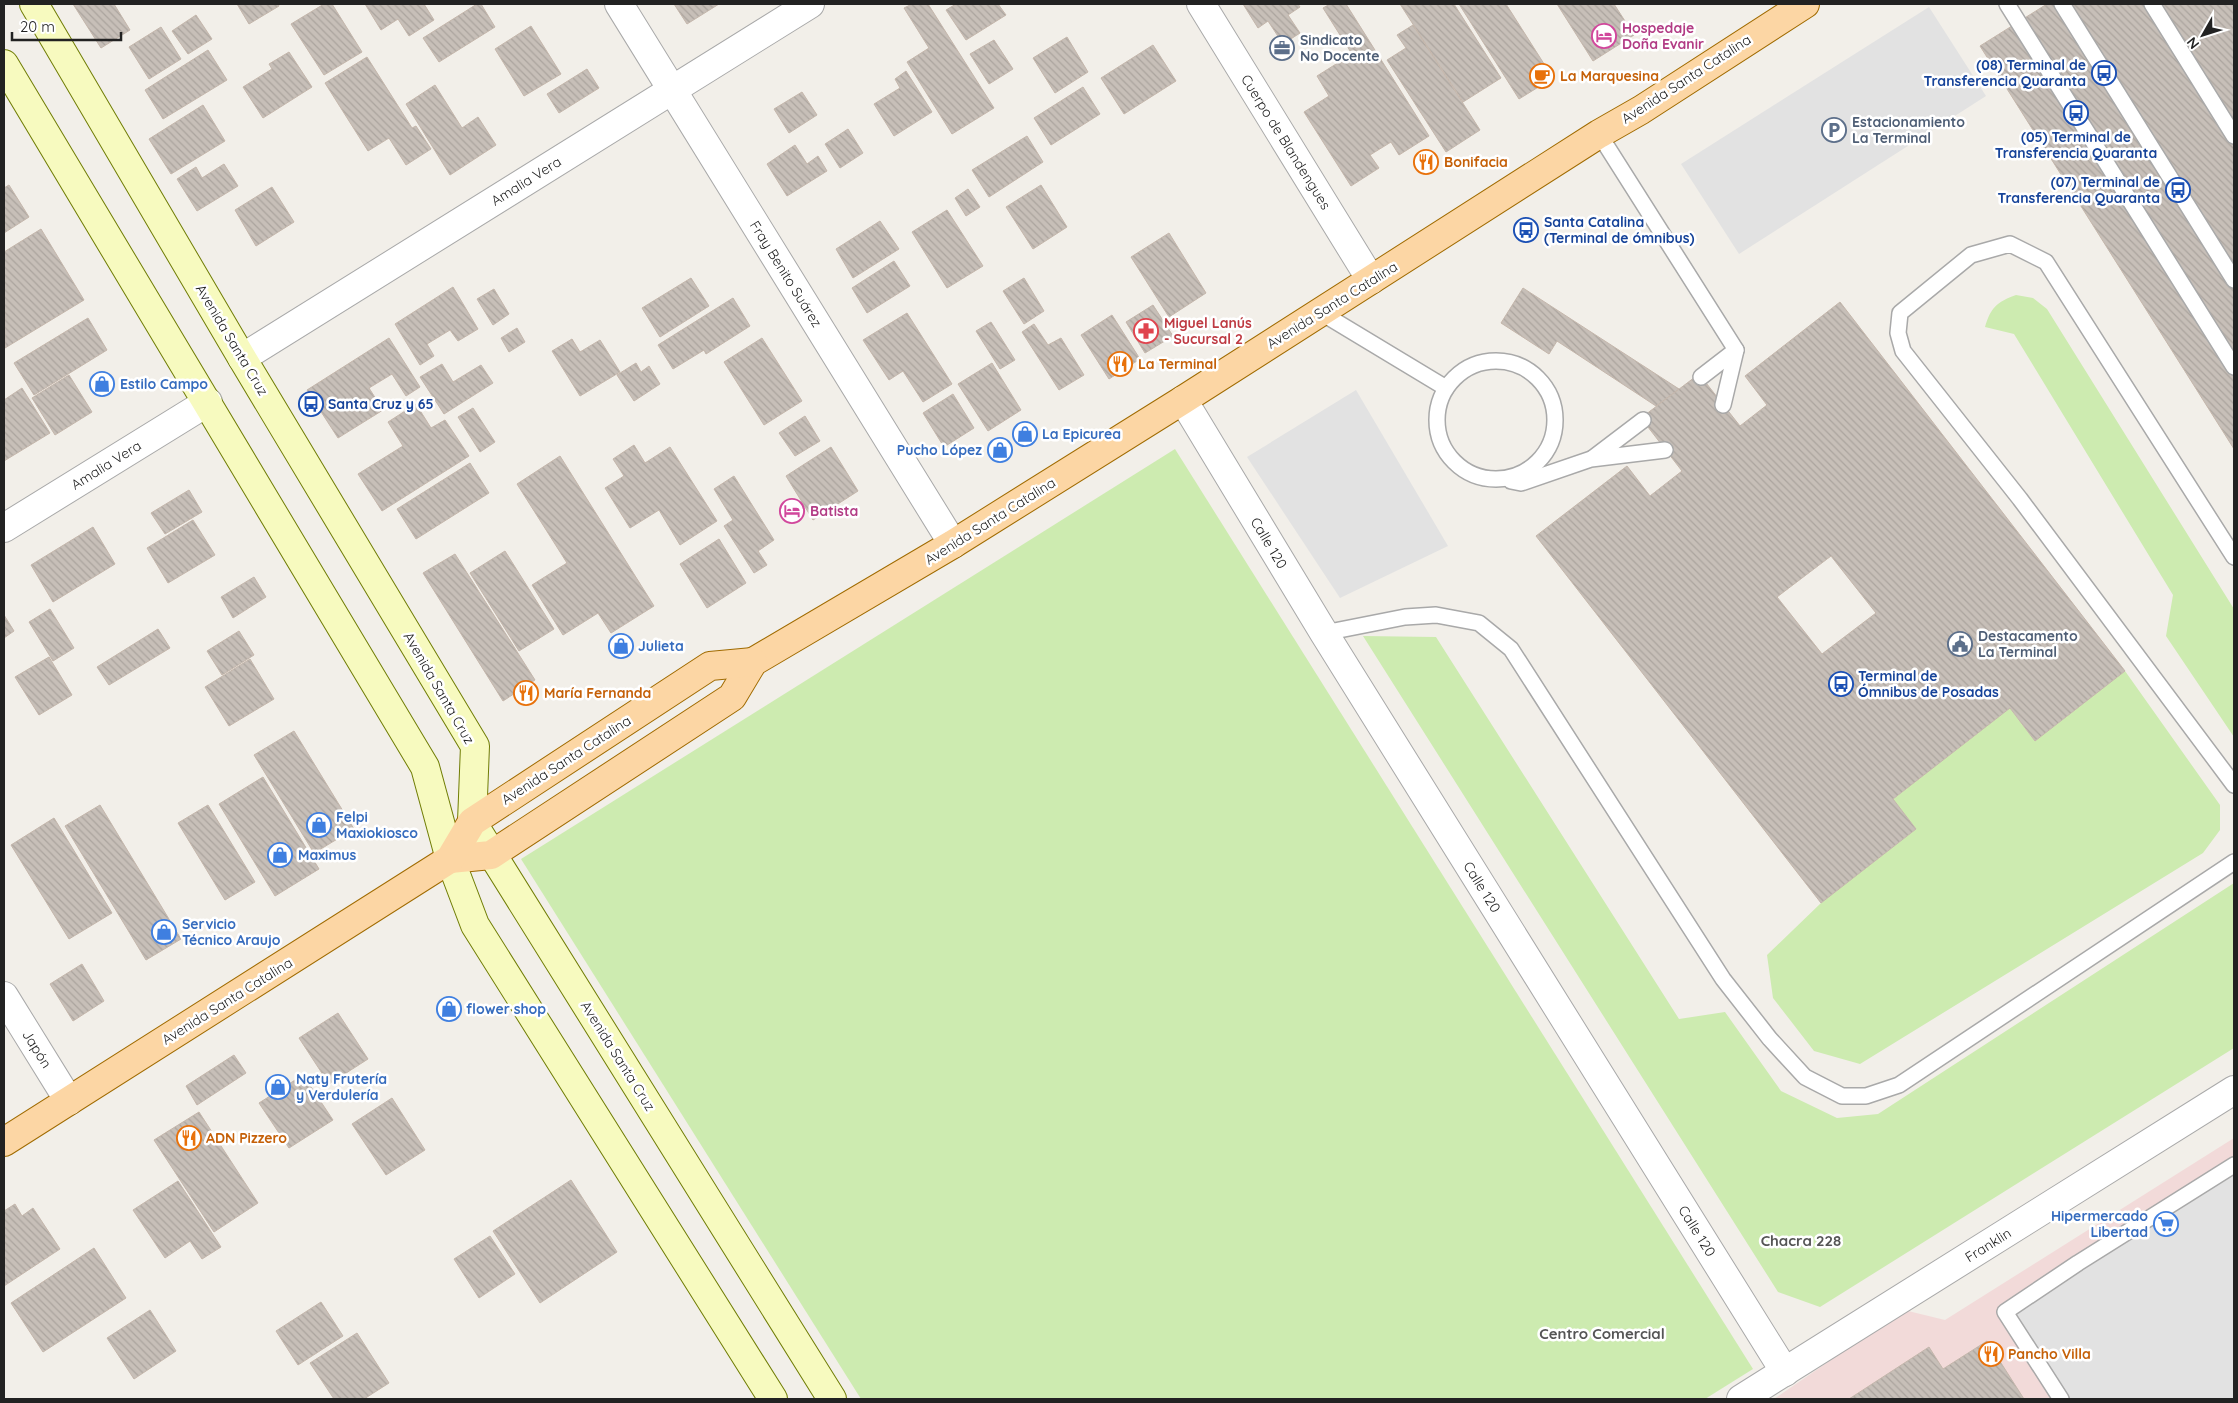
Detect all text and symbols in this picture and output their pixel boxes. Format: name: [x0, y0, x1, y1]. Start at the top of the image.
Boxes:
scale bar: [12, 10, 121, 42]
north arrow: [2178, 10, 2228, 60]
text: 20 m: [20, 17, 55, 36]
place label: Hospedaje Doña Evanir: [1622, 19, 1704, 53]
hotel icon: Hospedaje Doña Evanir: [1591, 23, 1617, 49]
street label: Avenida Santa Catalina: [1618, 30, 1754, 128]
place label: Sindicato No Docente: [1300, 31, 1380, 65]
text: N: [2183, 34, 2203, 53]
office icon: Sindicato No Docente: [1269, 35, 1295, 61]
place label: (08) Terminal de Transferencia Quaranta: [1924, 56, 2086, 90]
bus stop icon: (08) Terminal de Transferencia Quaranta: [2091, 60, 2117, 86]
cafe icon: La Marquesina: [1529, 63, 1555, 89]
place label: La Marquesina: [1560, 67, 1659, 85]
street label: Cuerpo de Blandengues: [1237, 71, 1335, 213]
bus stop icon: (05) Terminal de Transferencia Quaranta: [2063, 100, 2089, 126]
place label: Estacionamiento La Terminal: [1852, 113, 1965, 147]
parking icon: Estacionamiento La Terminal: [1821, 117, 1847, 143]
place label: (05) Terminal de Transferencia Quaranta: [1995, 128, 2157, 162]
restaurant icon: Bonifacia: [1413, 149, 1439, 175]
street label: Amalia Vera: [488, 152, 564, 210]
place label: Bonifacia: [1444, 153, 1508, 171]
place label: (07) Terminal de Transferencia Quaranta: [1998, 173, 2160, 207]
bus stop icon: (07) Terminal de Transferencia Quaranta: [2165, 177, 2191, 203]
place label: Santa Catalina (Terminal de ómnibus): [1544, 213, 1695, 247]
street label: Fray Benito Suárez: [746, 217, 826, 331]
bus stop icon: Santa Catalina (Terminal de ómnibus): [1513, 217, 1539, 243]
street label: Avenida Santa Catalina: [1263, 257, 1401, 353]
street label: Avenida Santa Cruz: [192, 281, 272, 399]
place label: Miguel Lanús - Sucursal 2: [1164, 314, 1252, 348]
pharmacy icon: Miguel Lanús - Sucursal 2: [1133, 318, 1159, 344]
restaurant icon: La Terminal: [1107, 351, 1133, 377]
place label: La Terminal: [1138, 355, 1217, 373]
shop icon: Estilo Campo: [89, 371, 115, 397]
place label: Estilo Campo: [120, 375, 208, 393]
bus stop icon: Santa Cruz y 65: [298, 391, 324, 417]
place label: Santa Cruz y 65: [328, 395, 434, 413]
shop icon: La Epicurea: [1012, 421, 1038, 447]
place label: La Epicurea: [1042, 425, 1121, 443]
street label: Amalia Vera: [68, 436, 144, 494]
shop icon: Pucho López: [987, 437, 1013, 463]
place label: Pucho López: [897, 441, 982, 459]
street label: Avenida Santa Catalina: [921, 473, 1059, 569]
hotel icon: Batista: [779, 498, 805, 524]
place label: Batista: [810, 502, 858, 520]
street label: Calle 120: [1247, 514, 1291, 572]
place label: Destacamento La Terminal: [1978, 627, 2078, 661]
street label: Avenida Santa Cruz: [400, 629, 479, 748]
public building icon: Destacamento La Terminal: [1947, 631, 1973, 657]
shop icon: Julieta: [608, 633, 634, 659]
place label: Julieta: [638, 637, 684, 655]
place label: Terminal de Ómnibus de Posadas: [1858, 667, 1999, 701]
bus stop icon: Terminal de Ómnibus de Posadas: [1828, 671, 1854, 697]
restaurant icon: María Fernanda: [513, 680, 539, 706]
place label: María Fernanda: [544, 684, 651, 702]
street label: Avenida Santa Catalina: [498, 711, 634, 809]
place label: Felpi Maxiokiosco: [336, 808, 418, 842]
shop icon: Felpi Maxiokiosco: [306, 812, 332, 838]
shop icon: Maximus: [267, 842, 293, 868]
place label: Maximus: [298, 846, 357, 864]
street label: Calle 120: [1459, 858, 1505, 916]
place label: Servicio Técnico Araujo: [182, 915, 281, 949]
shop icon: Servicio Técnico Araujo: [151, 919, 177, 945]
street label: Avenida Santa Catalina: [158, 953, 296, 1049]
shop icon: flower shop: [436, 996, 462, 1022]
street label: Avenida Santa Cruz: [577, 998, 659, 1115]
place label: flower shop: [466, 1000, 546, 1018]
street label: Japón: [18, 1027, 56, 1071]
place label: Naty Frutería y Verdulería: [296, 1070, 387, 1104]
shop icon: Naty Frutería y Verdulería: [265, 1074, 291, 1100]
restaurant icon: ADN Pizzero: [176, 1125, 202, 1151]
place label: ADN Pizzero: [206, 1129, 287, 1147]
street label: Calle 120: [1674, 1202, 1720, 1260]
place label: Hipermercado Libertad: [2051, 1207, 2148, 1241]
supermarket icon: Hipermercado Libertad: [2153, 1211, 2179, 1237]
street label: Franklin: [1961, 1224, 2015, 1266]
district label: Chacra 228: [1761, 1231, 1841, 1250]
district label: Centro Comercial: [1539, 1324, 1665, 1343]
restaurant icon: Pancho Villa: [1978, 1341, 2004, 1367]
place label: Pancho Villa: [2008, 1345, 2091, 1363]

